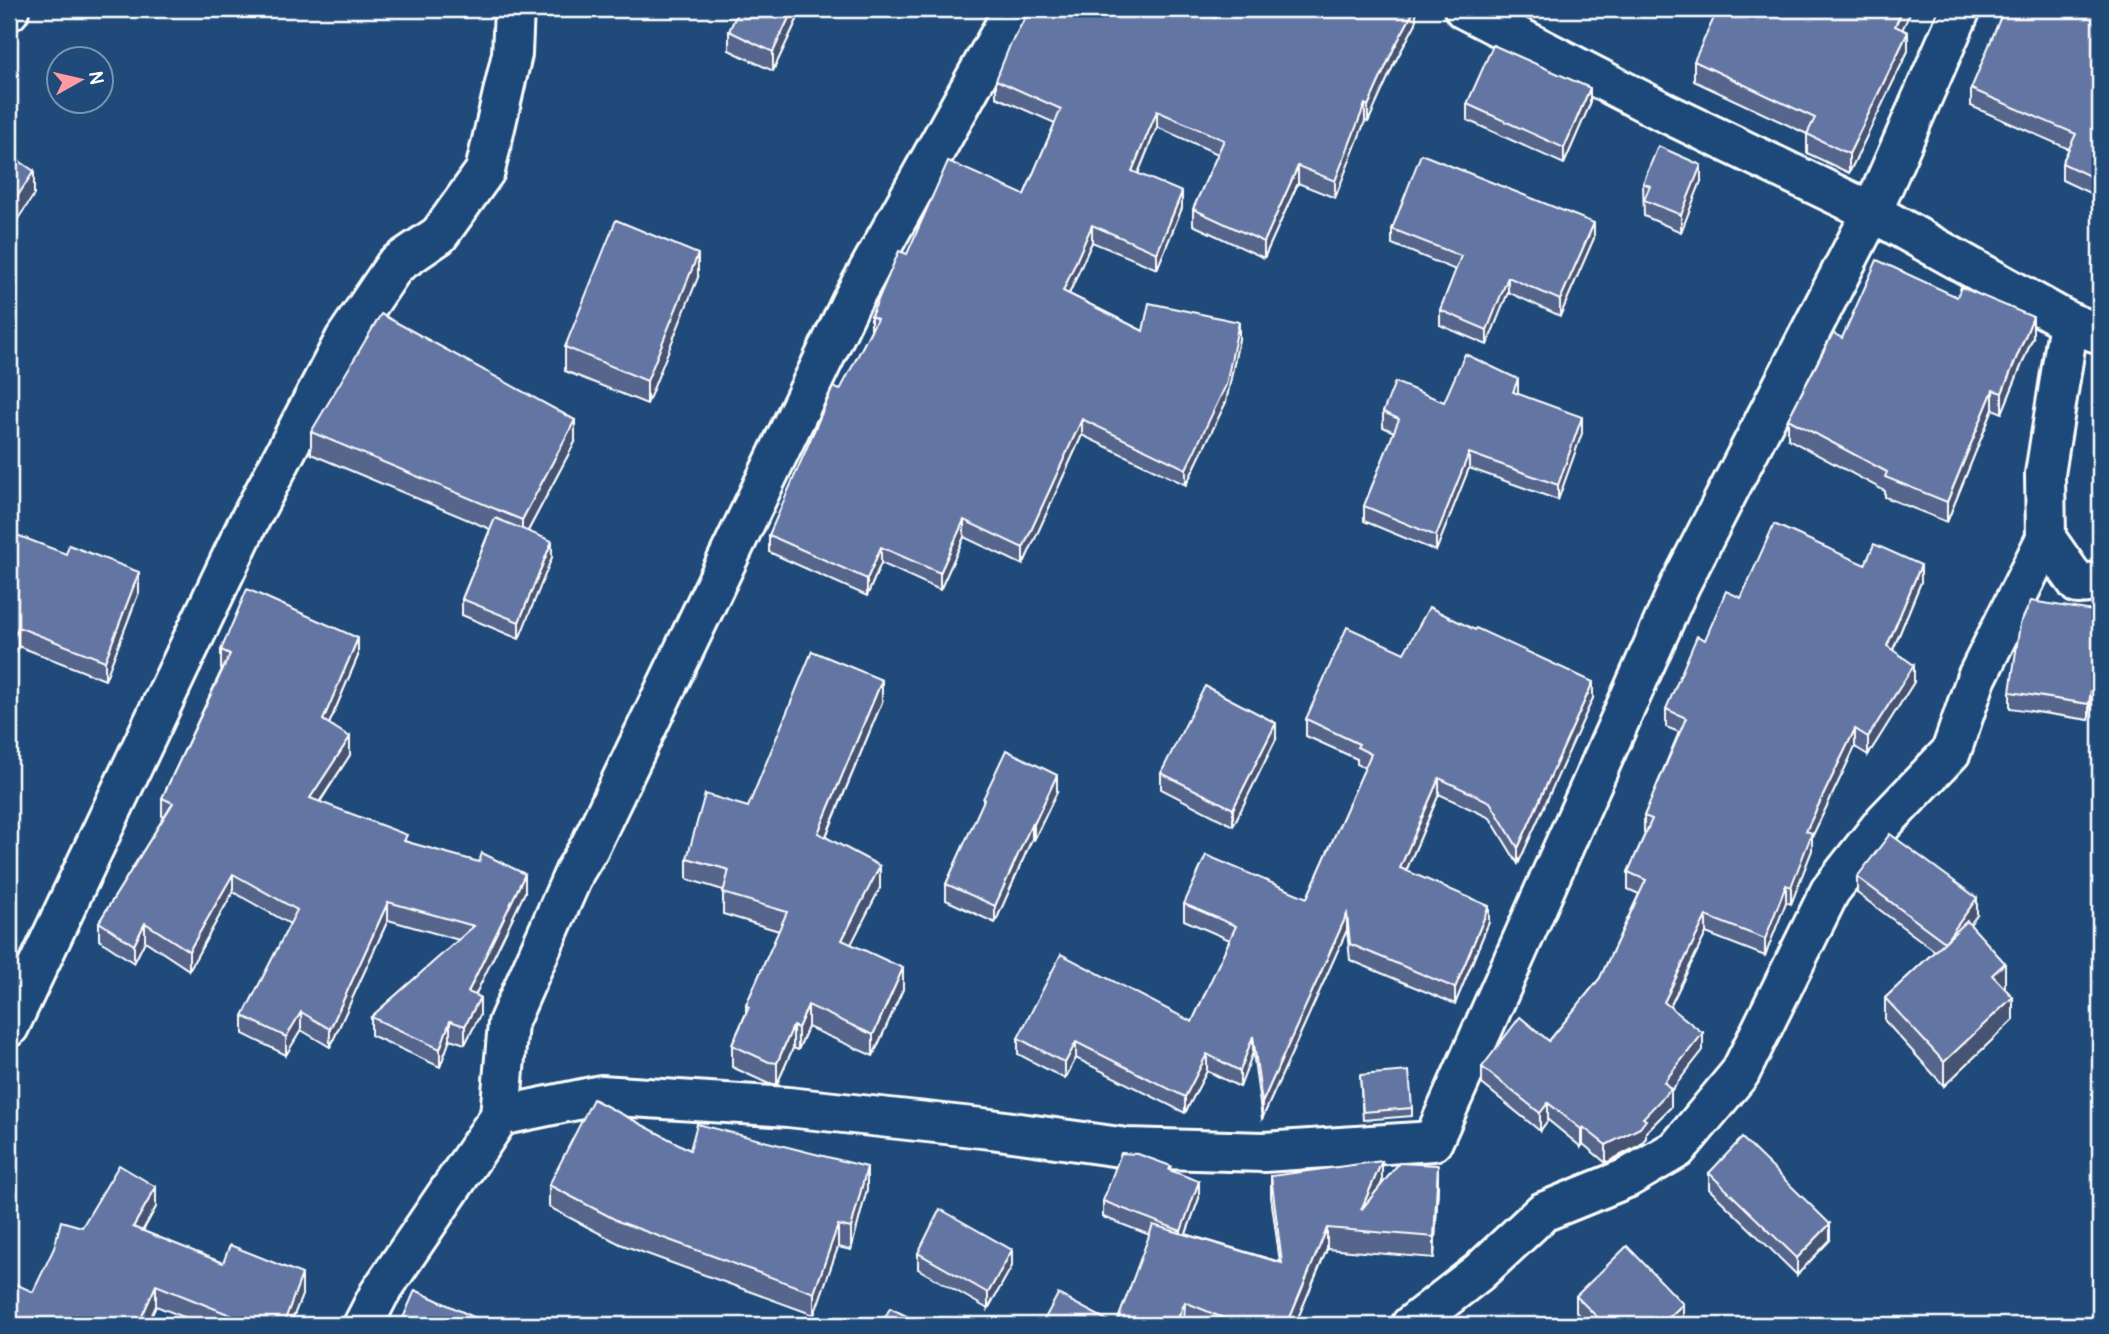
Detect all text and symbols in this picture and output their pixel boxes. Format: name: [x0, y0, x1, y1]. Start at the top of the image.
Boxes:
north arrow: [46, 46, 116, 116]
text: N: [83, 70, 109, 86]

